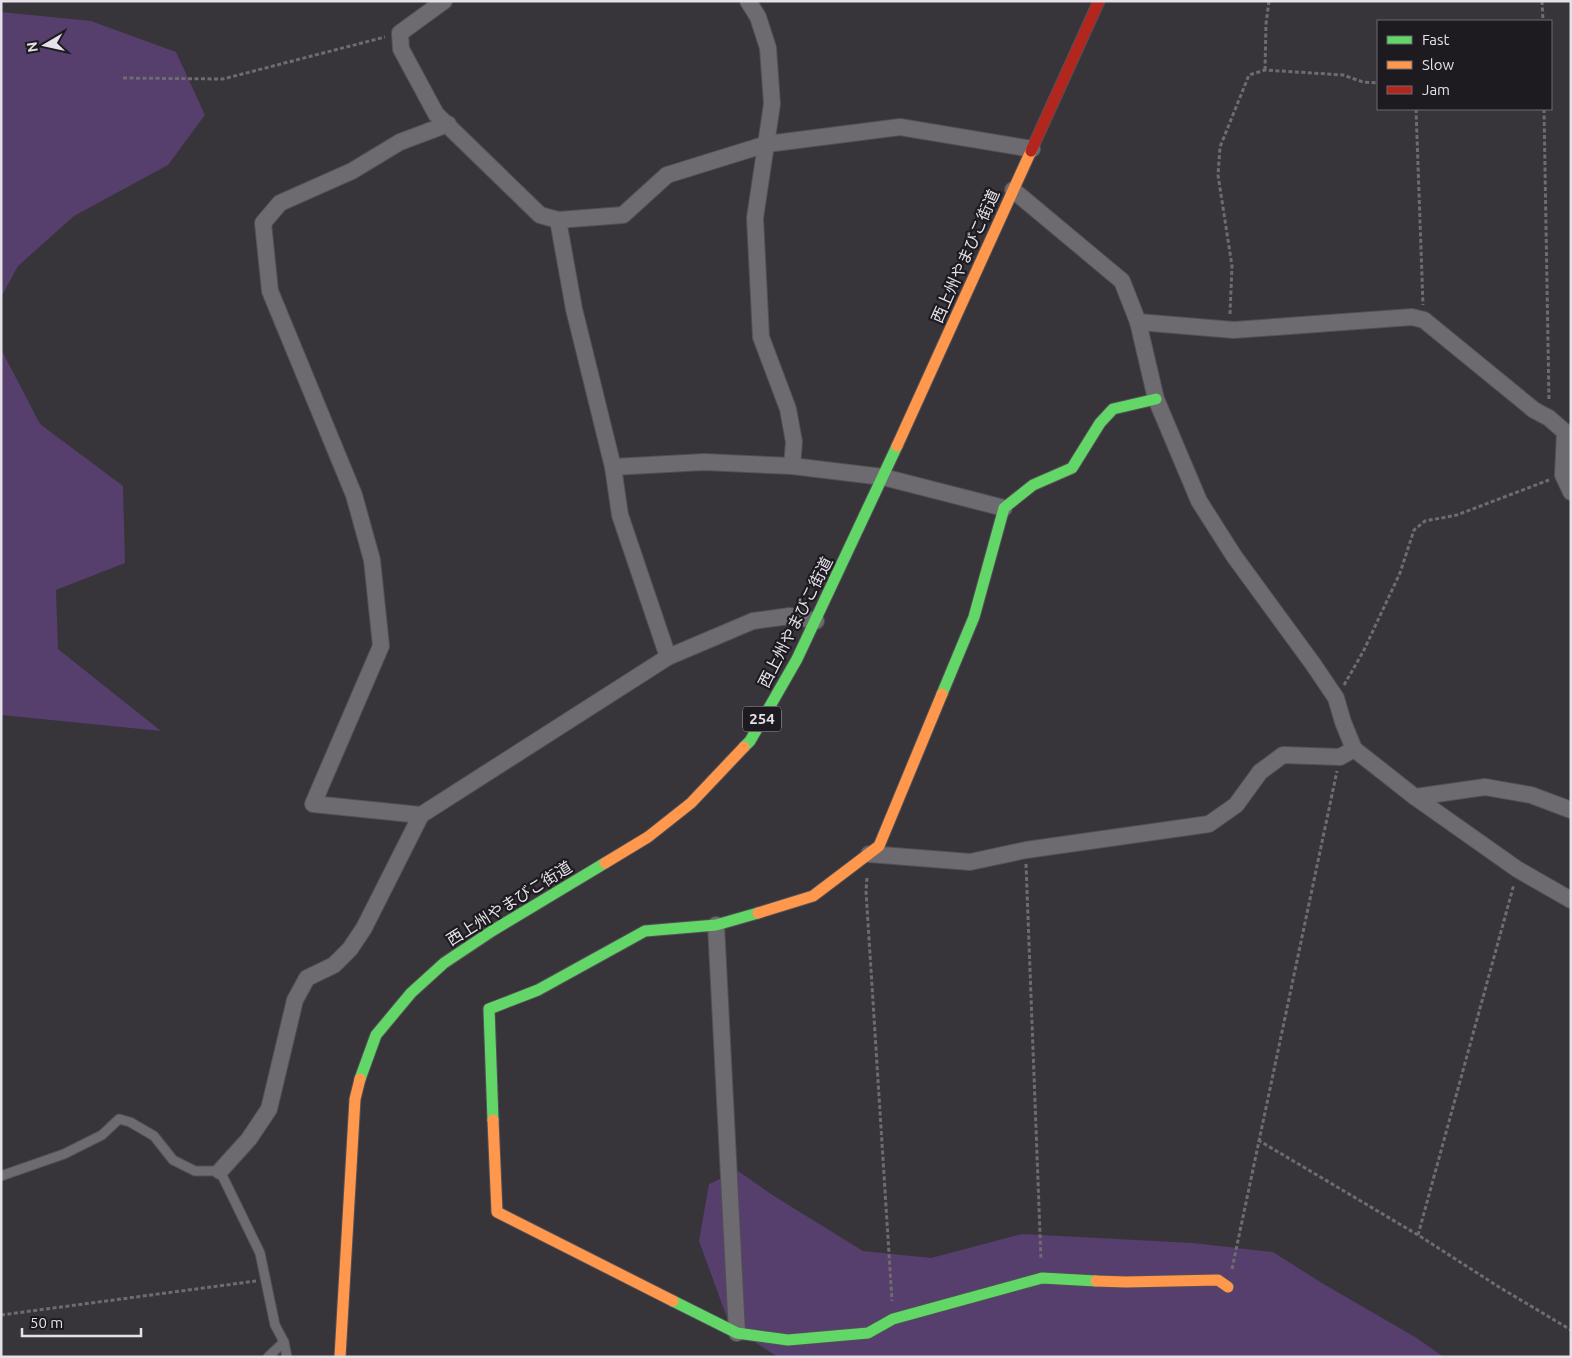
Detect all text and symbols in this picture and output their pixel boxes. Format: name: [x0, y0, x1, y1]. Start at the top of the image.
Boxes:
north arrow: [20, 20, 70, 70]
legend: [1377, 20, 1552, 110]
text: Fast: [1422, 31, 1450, 48]
text: N: [23, 41, 41, 53]
text: Slow: [1422, 56, 1455, 73]
text: Jam: [1422, 81, 1450, 98]
street label: 西上州やまびこ街道: [927, 187, 1003, 325]
street label: 西上州やまびこ街道: [754, 554, 836, 690]
road number: 254: [743, 706, 781, 732]
street label: 西上州やまびこ街道: [443, 857, 575, 949]
scale bar: [22, 1306, 141, 1338]
text: 50 m: [30, 1314, 63, 1331]

